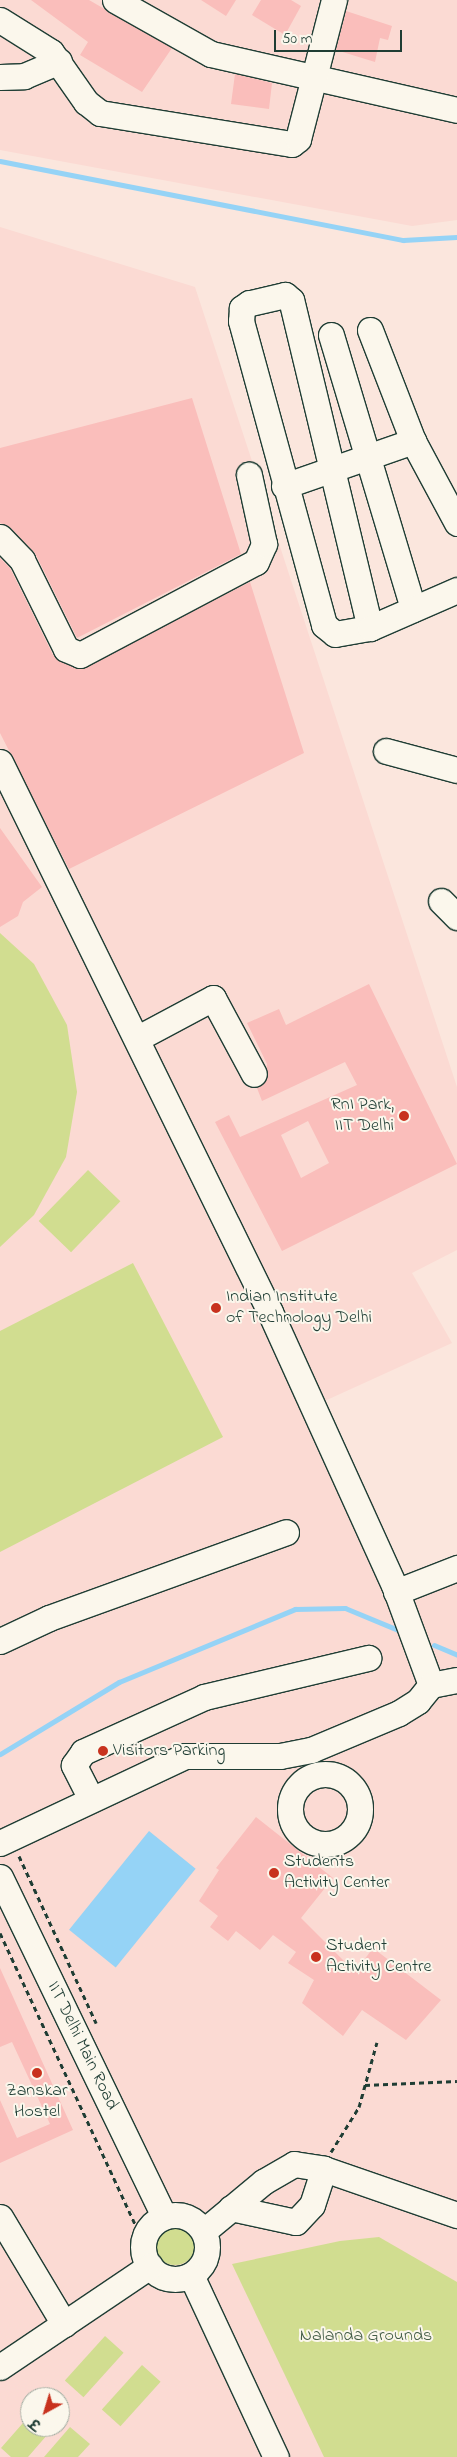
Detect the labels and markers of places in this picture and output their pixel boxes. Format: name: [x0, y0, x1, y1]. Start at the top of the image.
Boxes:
place label: RnI Park, IIT Delhi: [331, 1095, 394, 1138]
marker: RnI Park, IIT Delhi: [398, 1110, 410, 1122]
place label: Indian Institute of Technology Delhi: [226, 1287, 372, 1330]
marker: Indian Institute of Technology Delhi: [210, 1302, 222, 1314]
place label: Visitors Parking: [113, 1740, 225, 1762]
marker: Visitors Parking: [97, 1745, 109, 1757]
place label: Students Activity Center: [284, 1852, 390, 1895]
marker: Students Activity Center: [268, 1867, 280, 1879]
place label: Student Activity Centre: [326, 1936, 432, 1978]
marker: Student Activity Centre: [310, 1951, 322, 1963]
marker: Zanskar Hostel: [31, 2067, 43, 2079]
place label: Zanskar Hostel: [6, 2081, 68, 2124]

